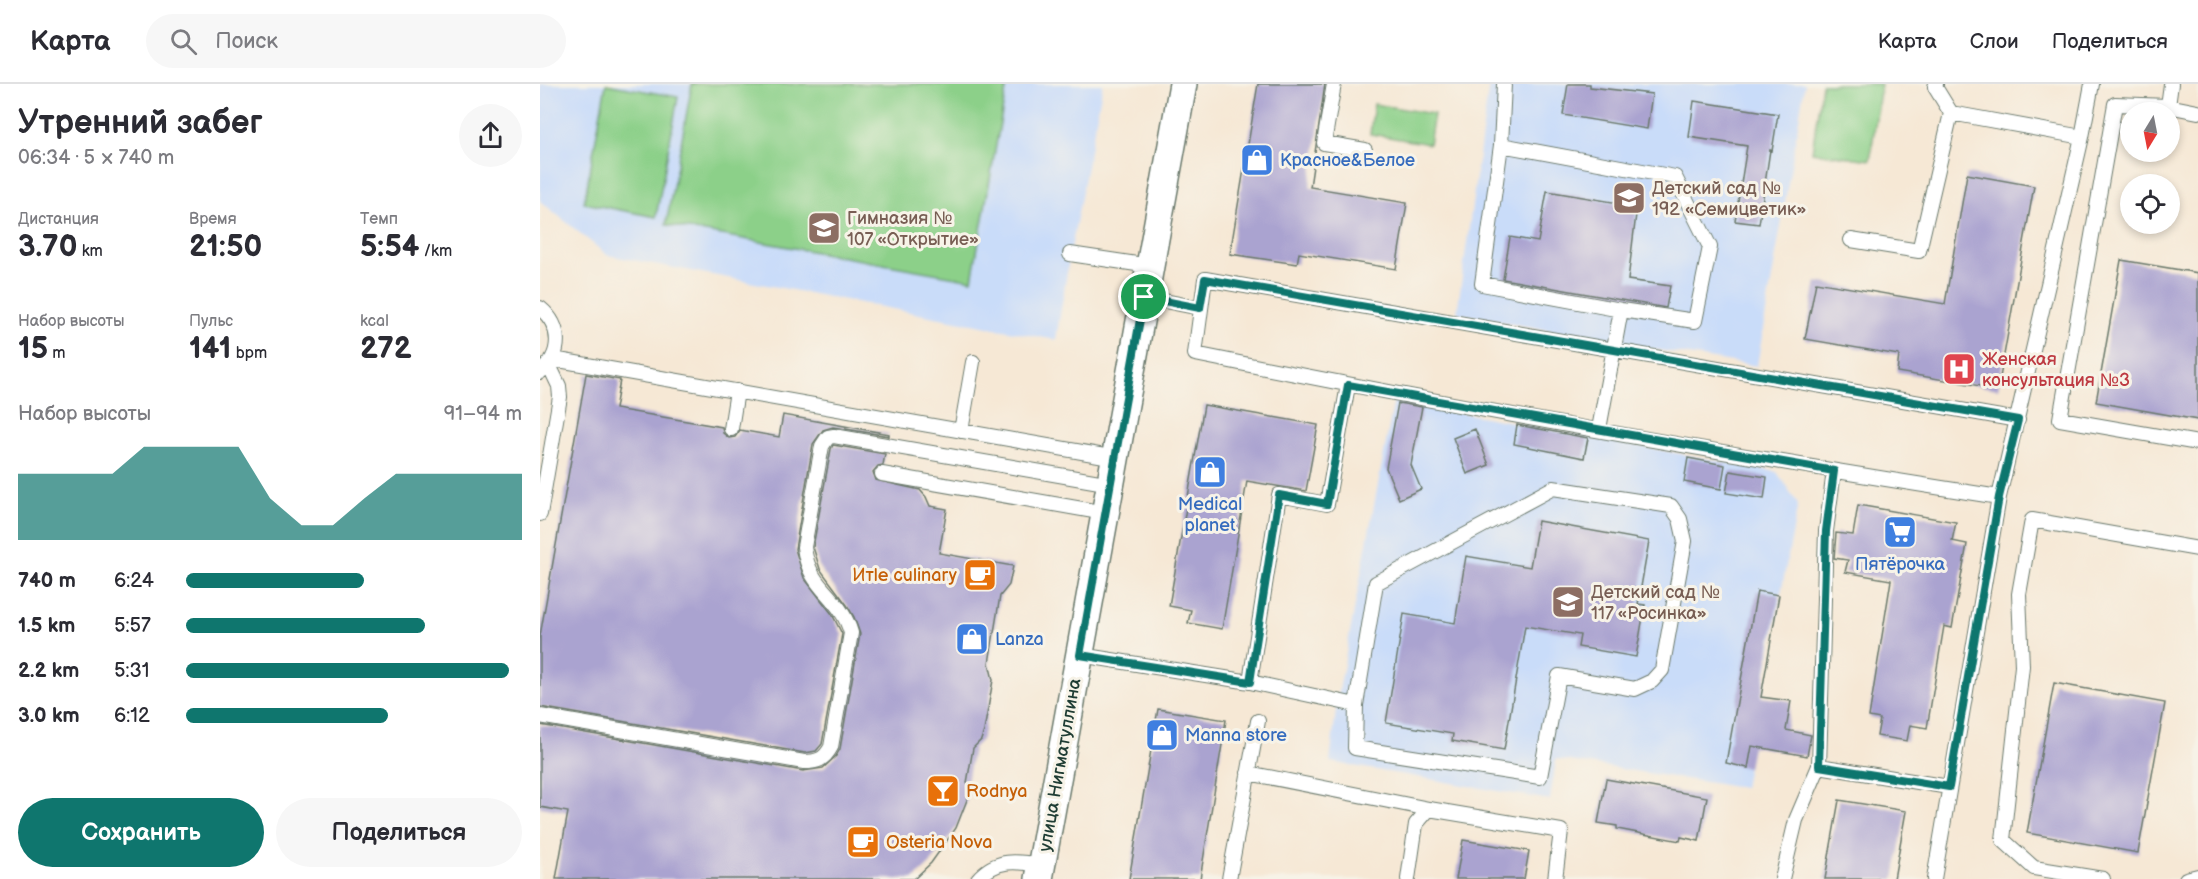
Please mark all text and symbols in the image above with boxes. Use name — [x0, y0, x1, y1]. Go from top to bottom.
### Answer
search box — [146, 14, 566, 68]
text: Карта — [30, 25, 110, 58]
icon: search — [167, 25, 200, 58]
text: Поиск — [215, 28, 278, 55]
text: Карта — [1878, 29, 1937, 54]
text: Слои — [1970, 29, 2019, 54]
text: Поделиться — [2052, 29, 2168, 54]
north arrow — [2120, 102, 2180, 162]
map controls — [2120, 102, 2180, 234]
text: Утренний забег — [18, 103, 263, 143]
button: share — [459, 104, 522, 167]
shop icon: Красное&Белое — [1239, 142, 1275, 178]
text: 06:34 · 5 × 740 m — [18, 146, 174, 170]
place label: Красное&Белое — [1280, 150, 1415, 171]
button: locate — [2120, 174, 2180, 234]
place label: Детский сад № 192 «Семицветик» — [1652, 178, 1807, 220]
school or university icon: Детский сад № 192 «Семицветик» — [1611, 180, 1647, 216]
place label: Гимназия № 107 «Открытие» — [847, 208, 979, 250]
text: Дистанция — [18, 210, 99, 229]
text: Время — [189, 210, 237, 229]
text: Темп — [360, 210, 398, 229]
school or university icon: Гимназия № 107 «Открытие» — [806, 210, 842, 246]
text: 3.70 — [18, 229, 77, 265]
text: 21:50 — [189, 229, 262, 265]
text: 5:54 — [360, 229, 420, 265]
text: km — [77, 242, 103, 261]
text: /km — [420, 242, 452, 261]
pin — [1118, 271, 1169, 322]
icon: arrive — [1127, 280, 1160, 313]
text: Набор высоты — [18, 312, 125, 331]
text: Пульс — [189, 312, 233, 331]
text: kcal — [360, 312, 389, 331]
text: 15 — [18, 331, 48, 367]
text: 141 — [189, 331, 231, 367]
text: 272 — [360, 331, 412, 367]
text: m — [48, 344, 66, 363]
text: bpm — [231, 344, 267, 363]
place label: Женская консультация №3 — [1982, 349, 2130, 391]
hospital icon: Женская консультация №3 — [1941, 351, 1977, 387]
text: Набор высоты — [18, 402, 151, 426]
text: 91–94 m — [444, 402, 522, 426]
shop icon: Medical planet — [1192, 454, 1228, 490]
place label: Medical planet — [1178, 494, 1242, 536]
supermarket icon: Пятёрочка — [1882, 514, 1918, 550]
place label: Пятёрочка — [1855, 554, 1945, 575]
cafe icon: Итle culinary — [962, 557, 998, 593]
place label: Итle culinary — [852, 565, 958, 586]
text: 740 m — [18, 569, 76, 593]
text: 6:24 — [114, 569, 154, 593]
place label: Детский сад № 117 «Росинка» — [1591, 582, 1720, 624]
school or university icon: Детский сад № 117 «Росинка» — [1550, 584, 1586, 620]
text: 1.5 km — [18, 614, 75, 638]
text: 5:57 — [114, 614, 151, 638]
shop icon: Lanza — [954, 621, 990, 657]
place label: Lanza — [995, 629, 1044, 650]
text: 2.2 km — [18, 659, 79, 683]
text: 5:31 — [114, 659, 150, 683]
street label: улица Нигматуллина — [1034, 676, 1086, 853]
text: 3.0 km — [18, 704, 79, 728]
text: 6:12 — [114, 704, 150, 728]
shop icon: Manna store — [1144, 717, 1180, 753]
place label: Manna store — [1185, 725, 1287, 746]
bar icon: Rodnya — [925, 773, 961, 809]
place label: Rodnya — [966, 781, 1027, 802]
button: Сохранить — [18, 798, 264, 867]
button: Поделиться — [276, 798, 522, 867]
cafe icon: Osteria Nova — [845, 824, 881, 860]
place label: Osteria Nova — [886, 832, 992, 853]

